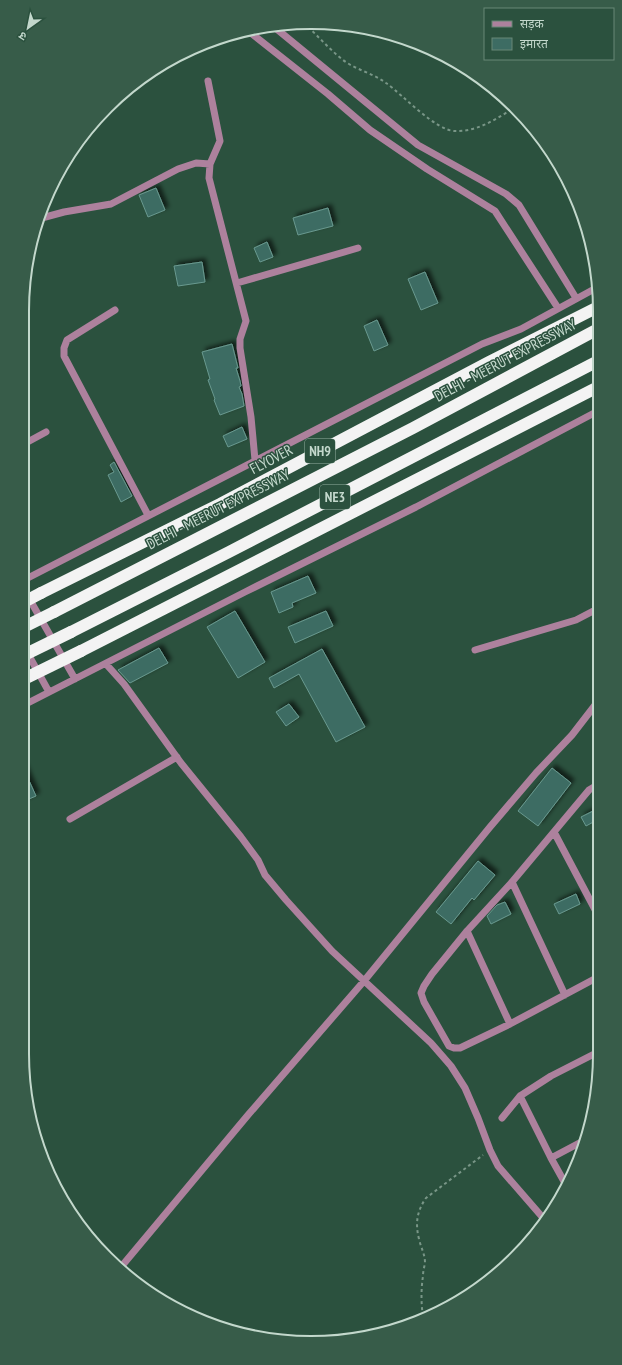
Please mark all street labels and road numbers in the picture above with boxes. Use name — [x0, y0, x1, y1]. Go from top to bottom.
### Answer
street label: DELHI - MEERUT EXPRESSWAY — [431, 314, 580, 406]
road number: NH9 — [305, 439, 335, 463]
street label: FLYOVER — [246, 440, 296, 478]
street label: DELHI - MEERUT EXPRESSWAY — [143, 464, 293, 553]
road number: NE3 — [320, 485, 350, 509]

